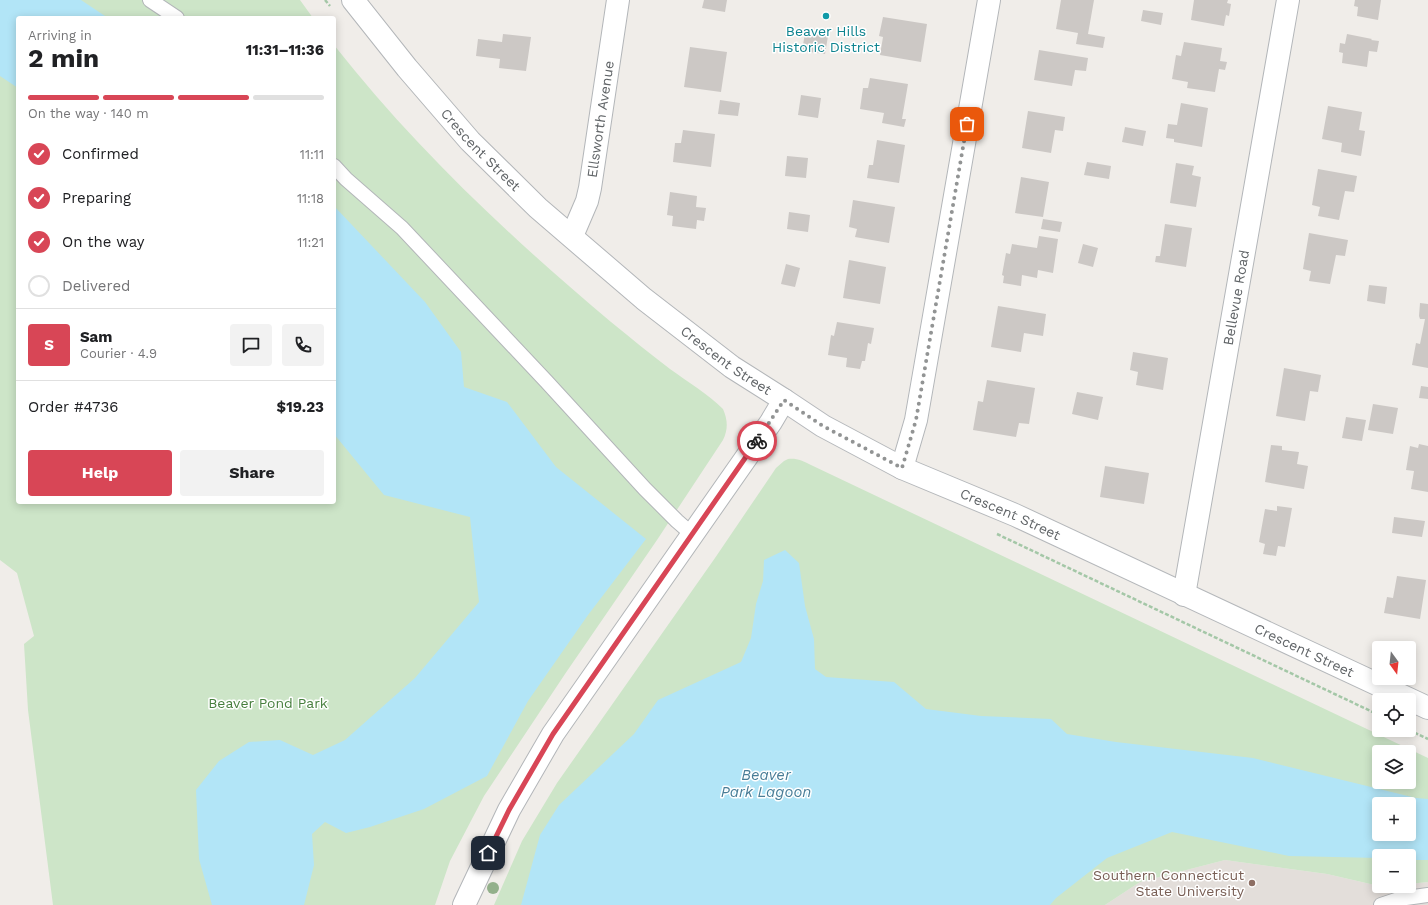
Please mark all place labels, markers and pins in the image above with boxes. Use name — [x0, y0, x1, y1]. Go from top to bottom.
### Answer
marker: Beaver Hills Historic District — [821, 11, 831, 21]
place label: Beaver Hills Historic District — [772, 23, 880, 55]
pin — [950, 107, 984, 141]
pin — [471, 836, 505, 870]
place label: Southern Connecticut State University — [1093, 867, 1245, 899]
marker: Southern Connecticut State University — [1247, 878, 1257, 888]

